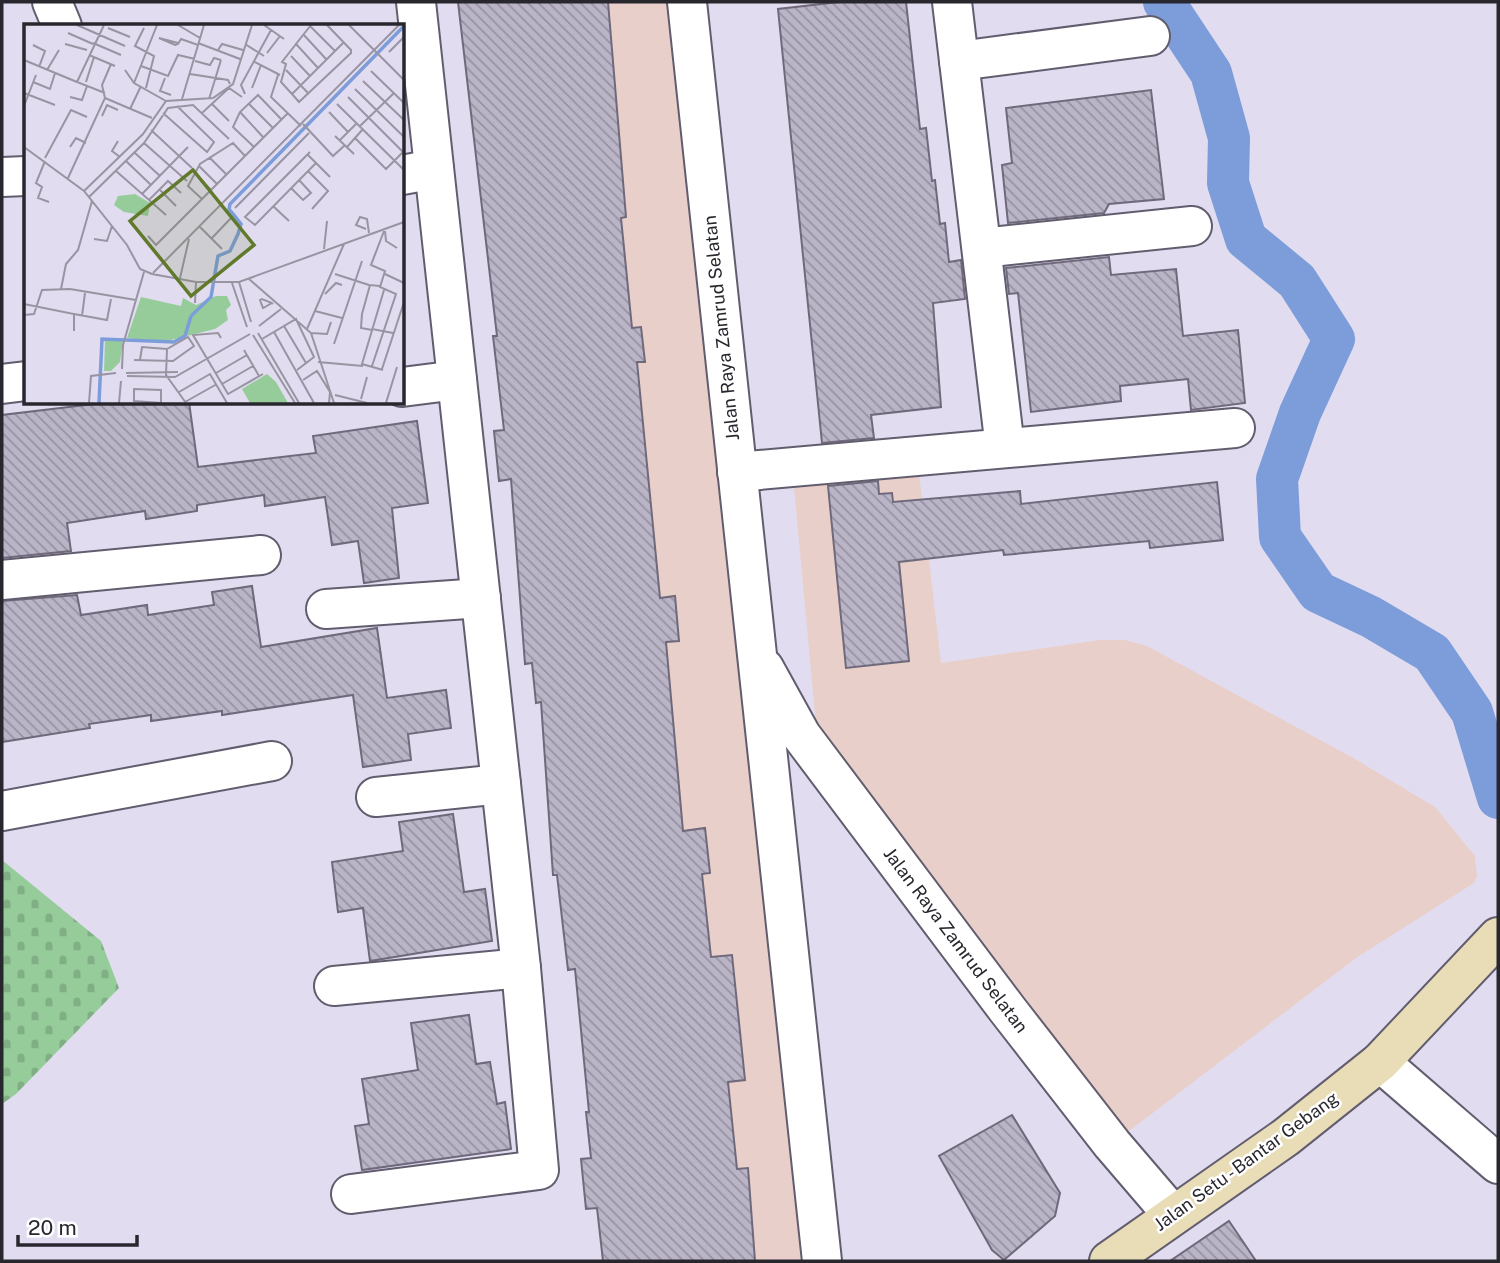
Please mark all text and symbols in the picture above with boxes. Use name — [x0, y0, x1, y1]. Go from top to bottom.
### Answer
inset map — [24, 24, 404, 404]
street label: Jalan Raya Zamrud Selatan — [699, 214, 743, 442]
street label: Jalan Raya Zamrud Selatan — [879, 843, 1033, 1037]
street label: Jalan Setu - Bantar Gebang — [1150, 1087, 1342, 1235]
scale bar — [18, 1204, 136, 1248]
text: 20 m — [28, 1215, 77, 1240]

